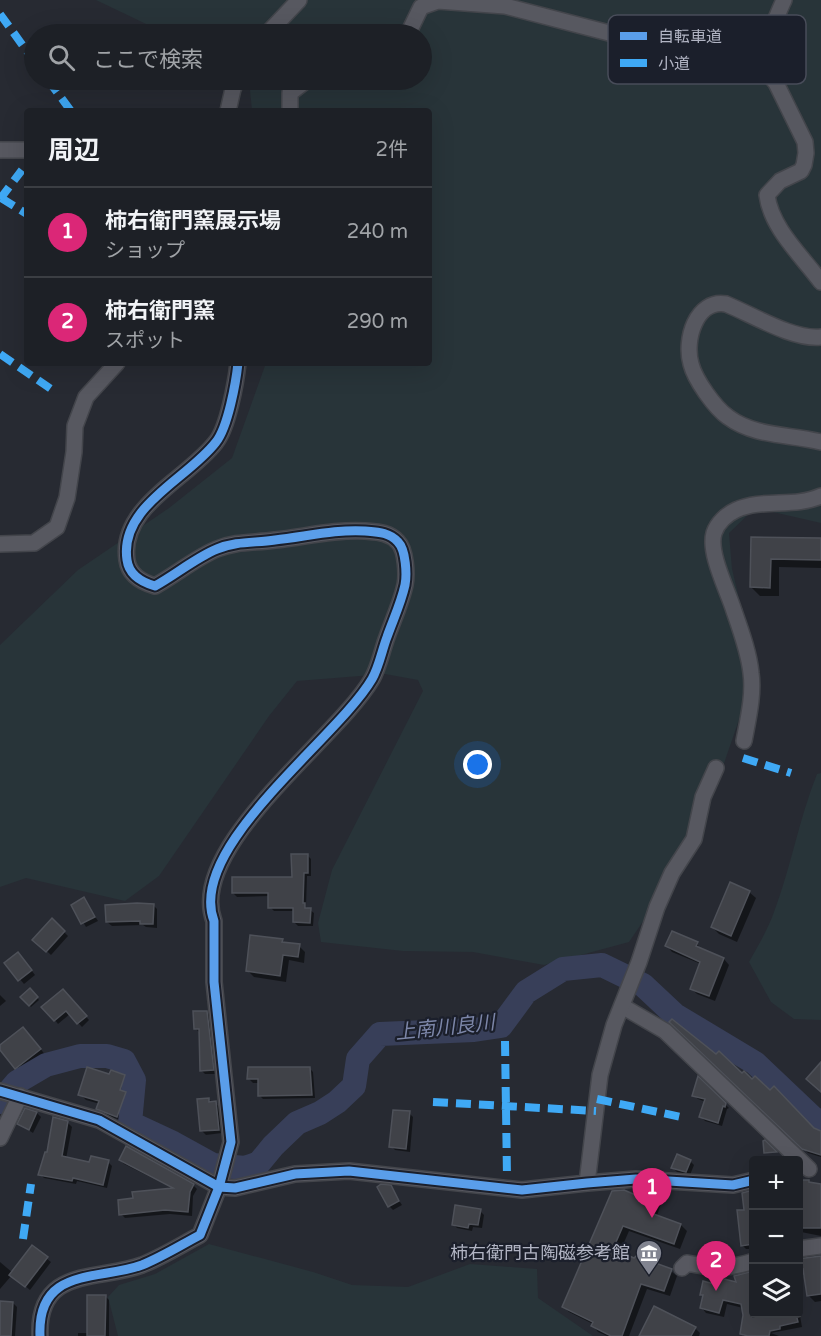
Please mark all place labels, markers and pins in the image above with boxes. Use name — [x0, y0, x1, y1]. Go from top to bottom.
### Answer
pin: 1 — [632, 1168, 672, 1218]
museum icon: 柿右衛門古陶磁参考館 — [634, 1238, 664, 1276]
place label: 柿右衛門古陶磁参考館 — [450, 1242, 630, 1264]
pin: 2 — [696, 1242, 736, 1291]

